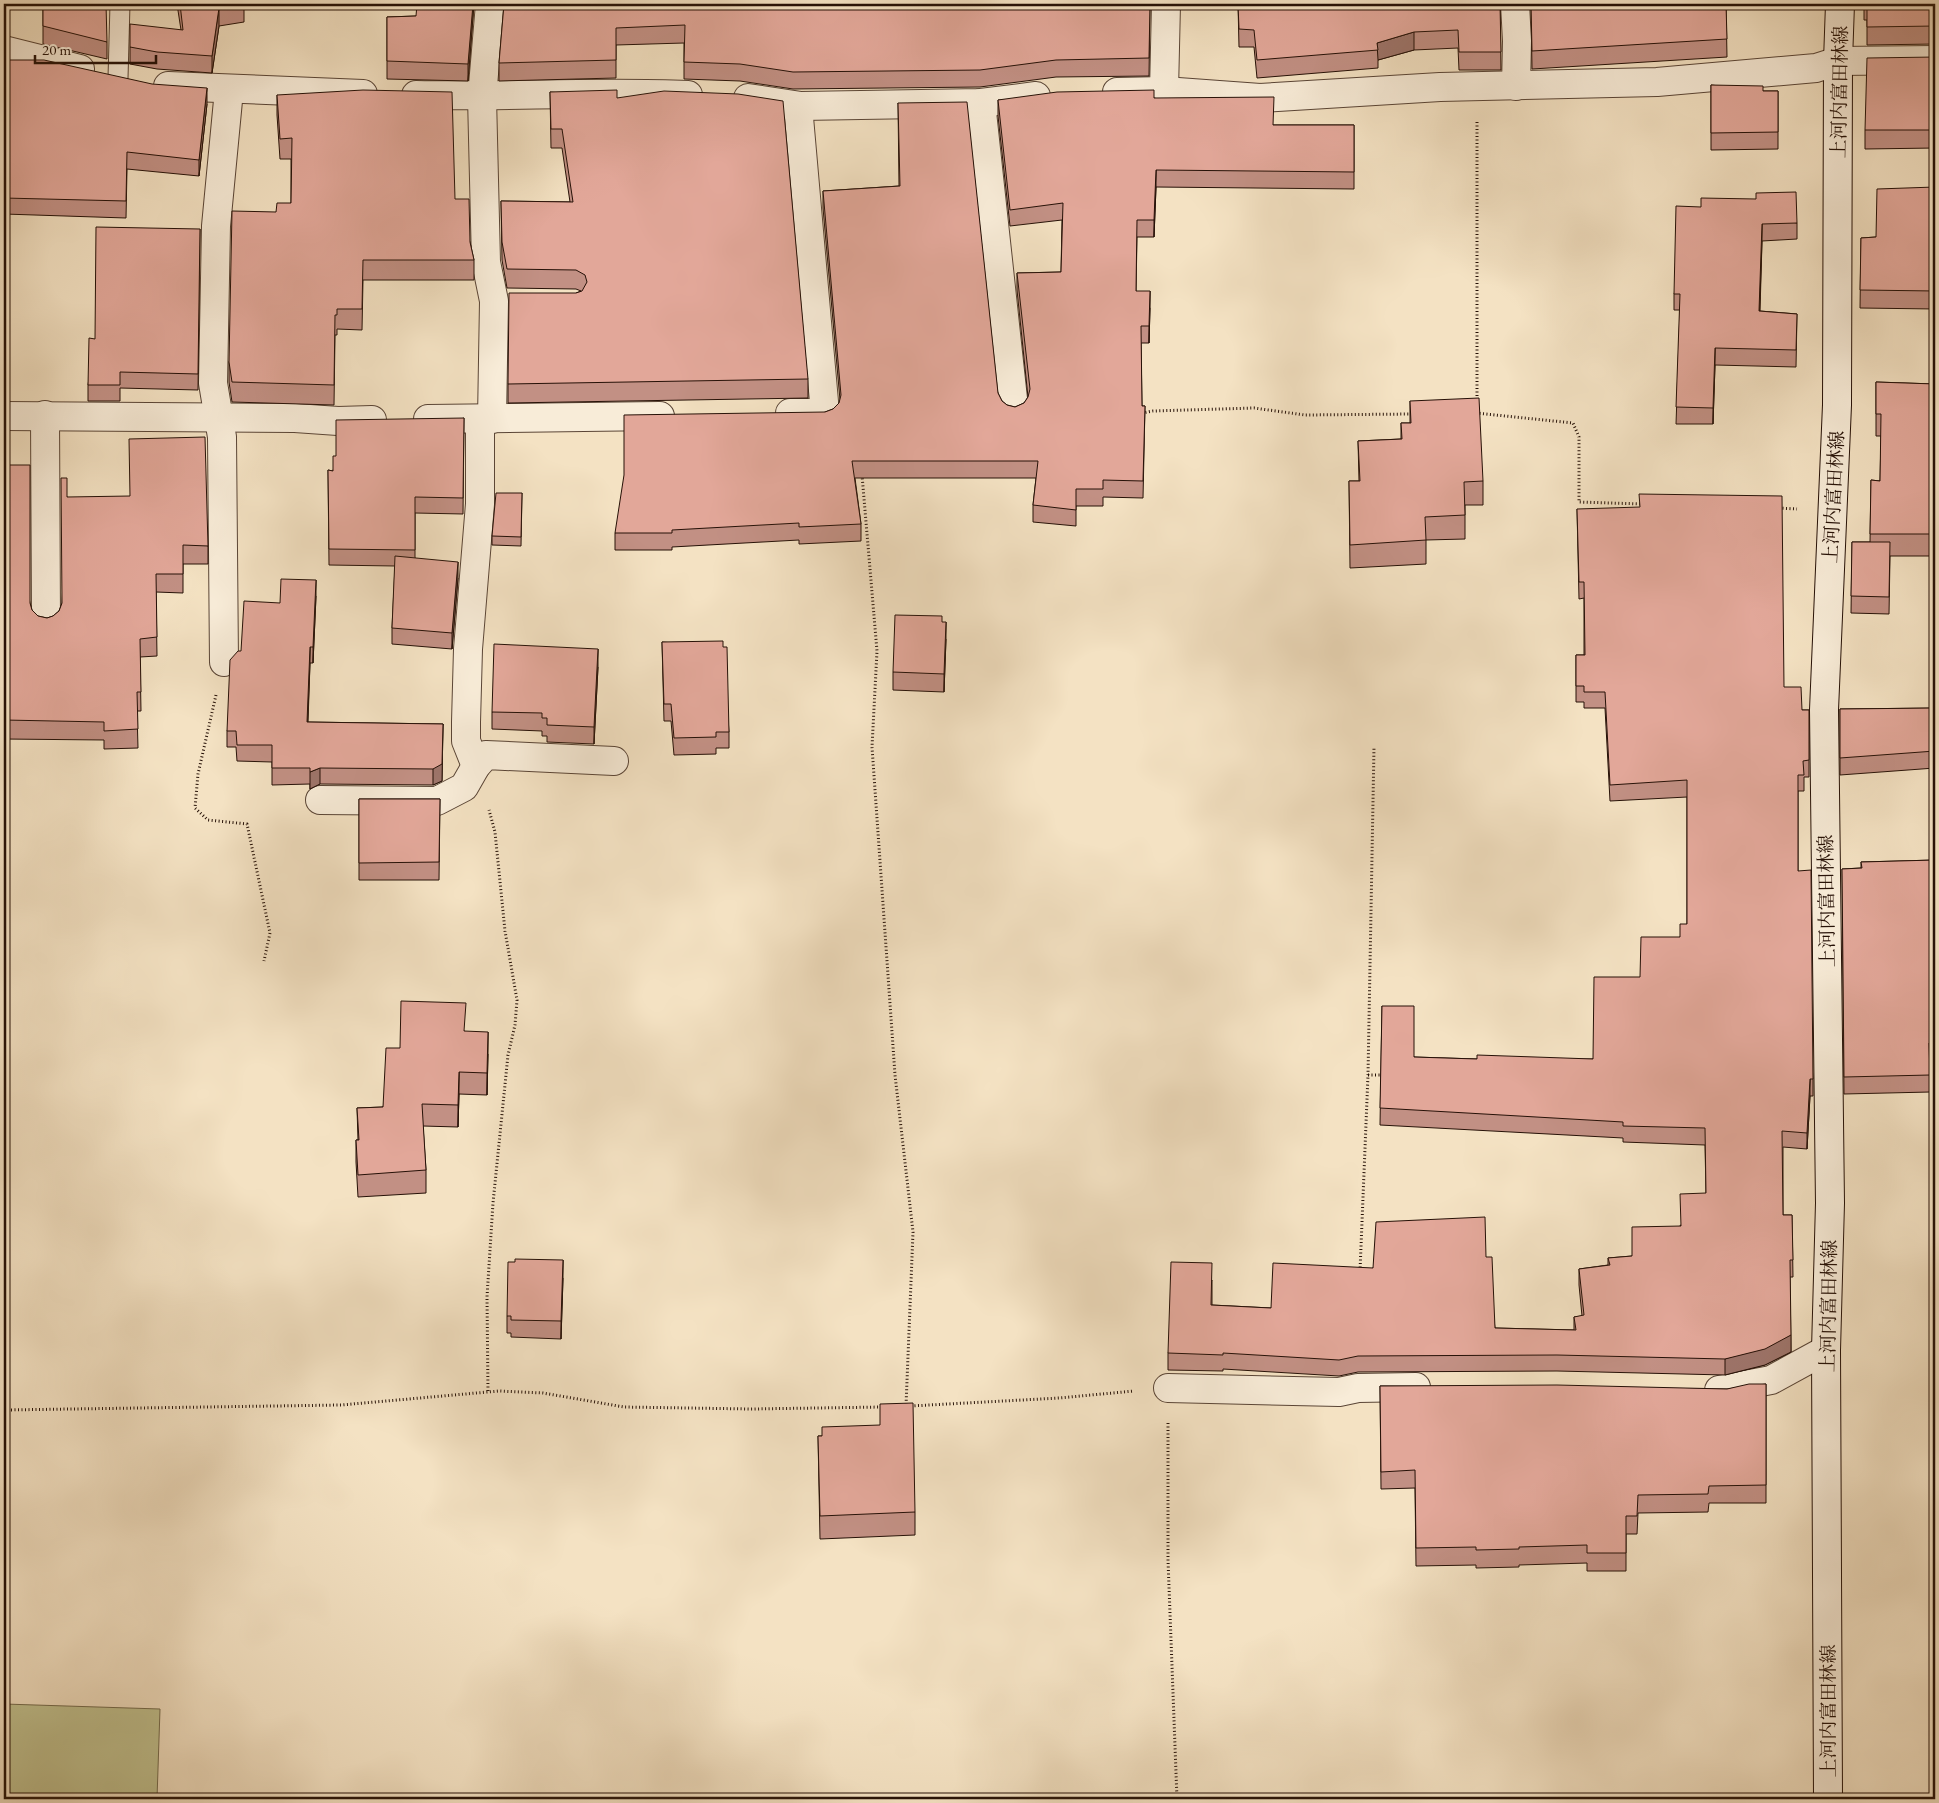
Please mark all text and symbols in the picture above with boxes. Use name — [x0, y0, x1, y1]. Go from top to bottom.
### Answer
street label: 上河内富田林線 — [1826, 25, 1853, 159]
scale bar — [35, 32, 156, 64]
text: 20 m — [42, 40, 71, 59]
street label: 上河内富田林線 — [1818, 430, 1849, 564]
street label: 上河内富田林線 — [1813, 834, 1840, 968]
street label: 上河内富田林線 — [1815, 1239, 1842, 1373]
street label: 上河内富田林線 — [1816, 1644, 1841, 1778]

